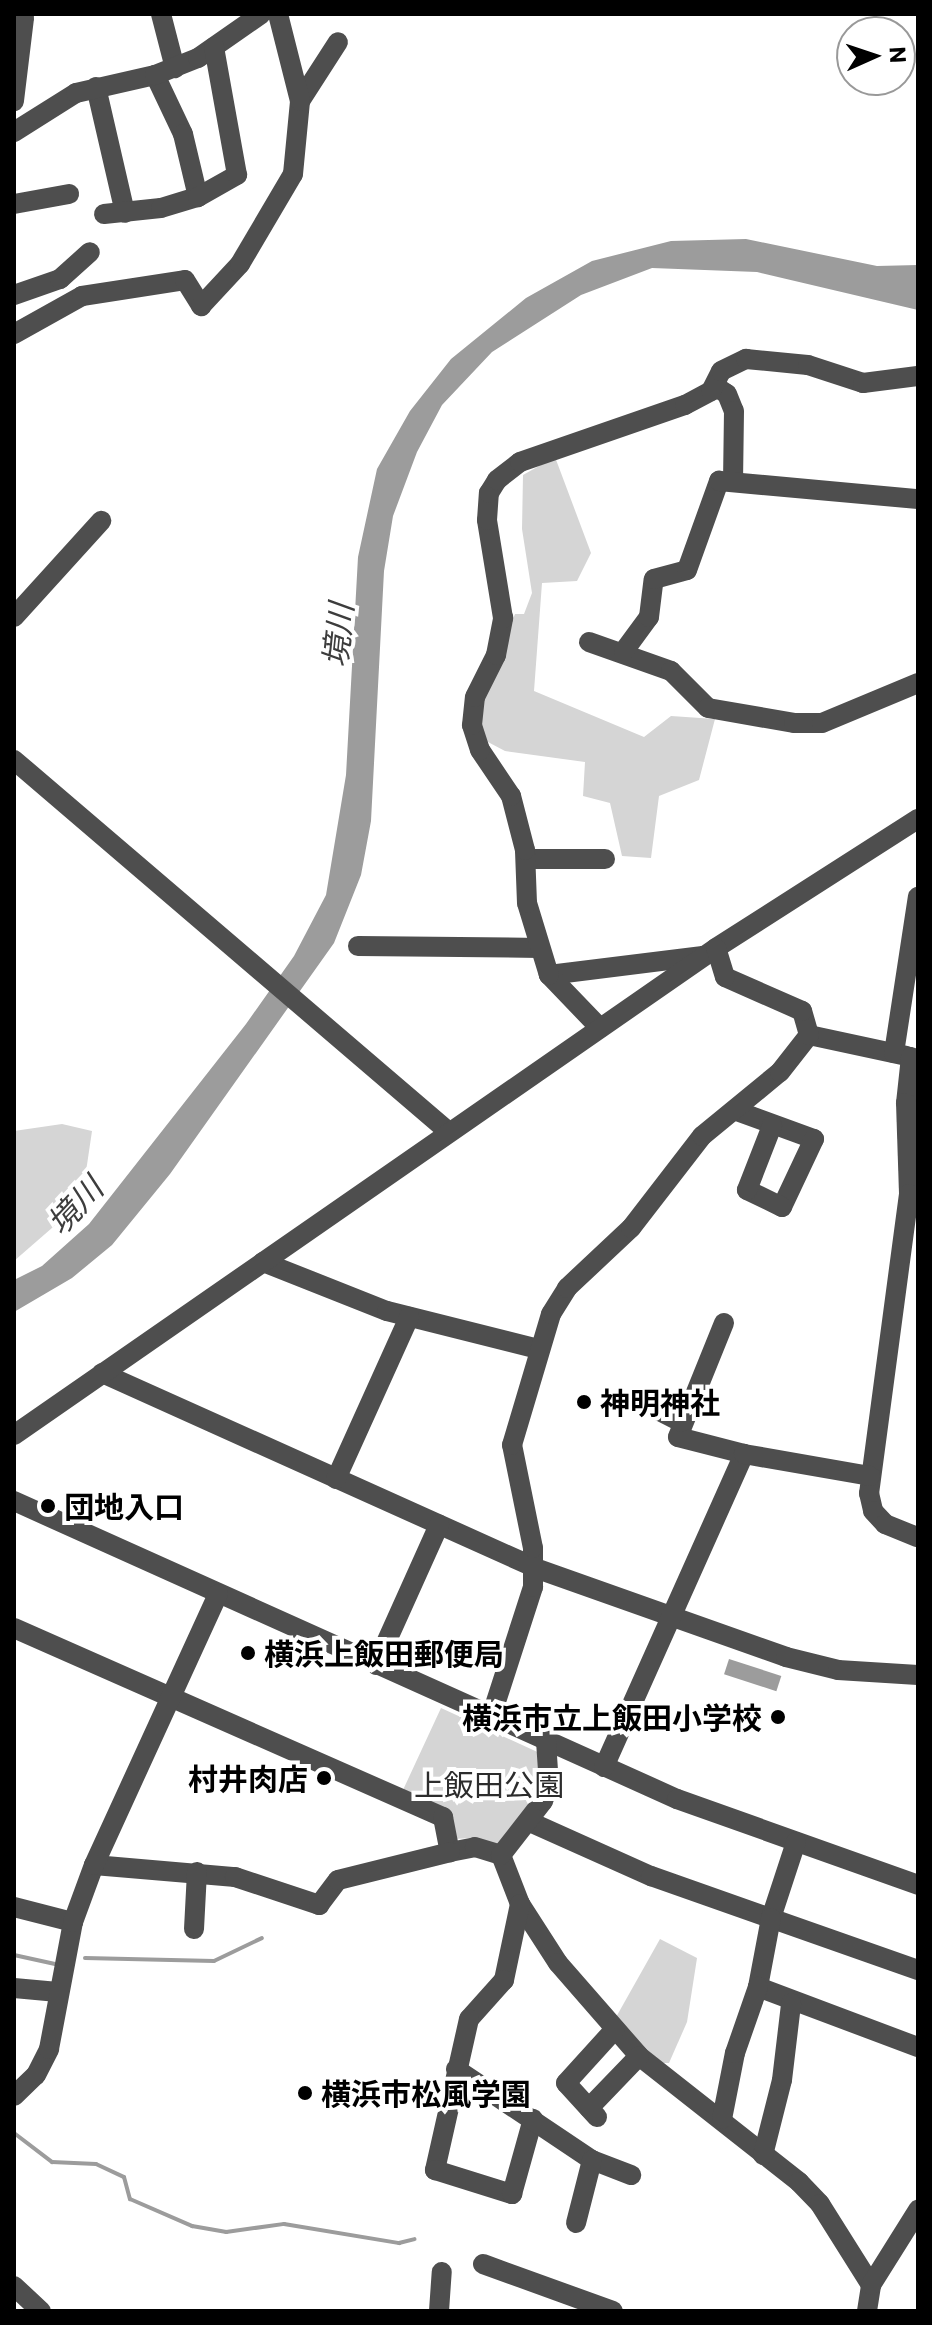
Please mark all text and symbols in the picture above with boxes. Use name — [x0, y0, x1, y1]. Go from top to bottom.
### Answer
north arrow — [836, 16, 916, 96]
text: N — [885, 46, 912, 64]
water label: 境川 — [315, 601, 359, 669]
water label: 境川 — [38, 1169, 110, 1241]
place label: 神明神社 — [600, 1384, 720, 1420]
marker: 神明神社 — [575, 1393, 593, 1411]
place label: 団地入口 — [64, 1488, 184, 1524]
marker: 団地入口 — [39, 1497, 57, 1515]
place label: 横浜上飯田郵便局 — [264, 1635, 504, 1671]
marker: 横浜上飯田郵便局 — [239, 1644, 257, 1662]
place label: 横浜市立上飯田小学校 — [462, 1699, 762, 1735]
marker: 横浜市立上飯田小学校 — [769, 1708, 787, 1726]
place label: 村井肉店 — [188, 1760, 308, 1796]
park label: 上飯田公園 — [414, 1766, 564, 1802]
marker: 村井肉店 — [315, 1769, 333, 1787]
place label: 横浜市松風学園 — [321, 2075, 531, 2111]
marker: 横浜市松風学園 — [296, 2084, 314, 2102]

